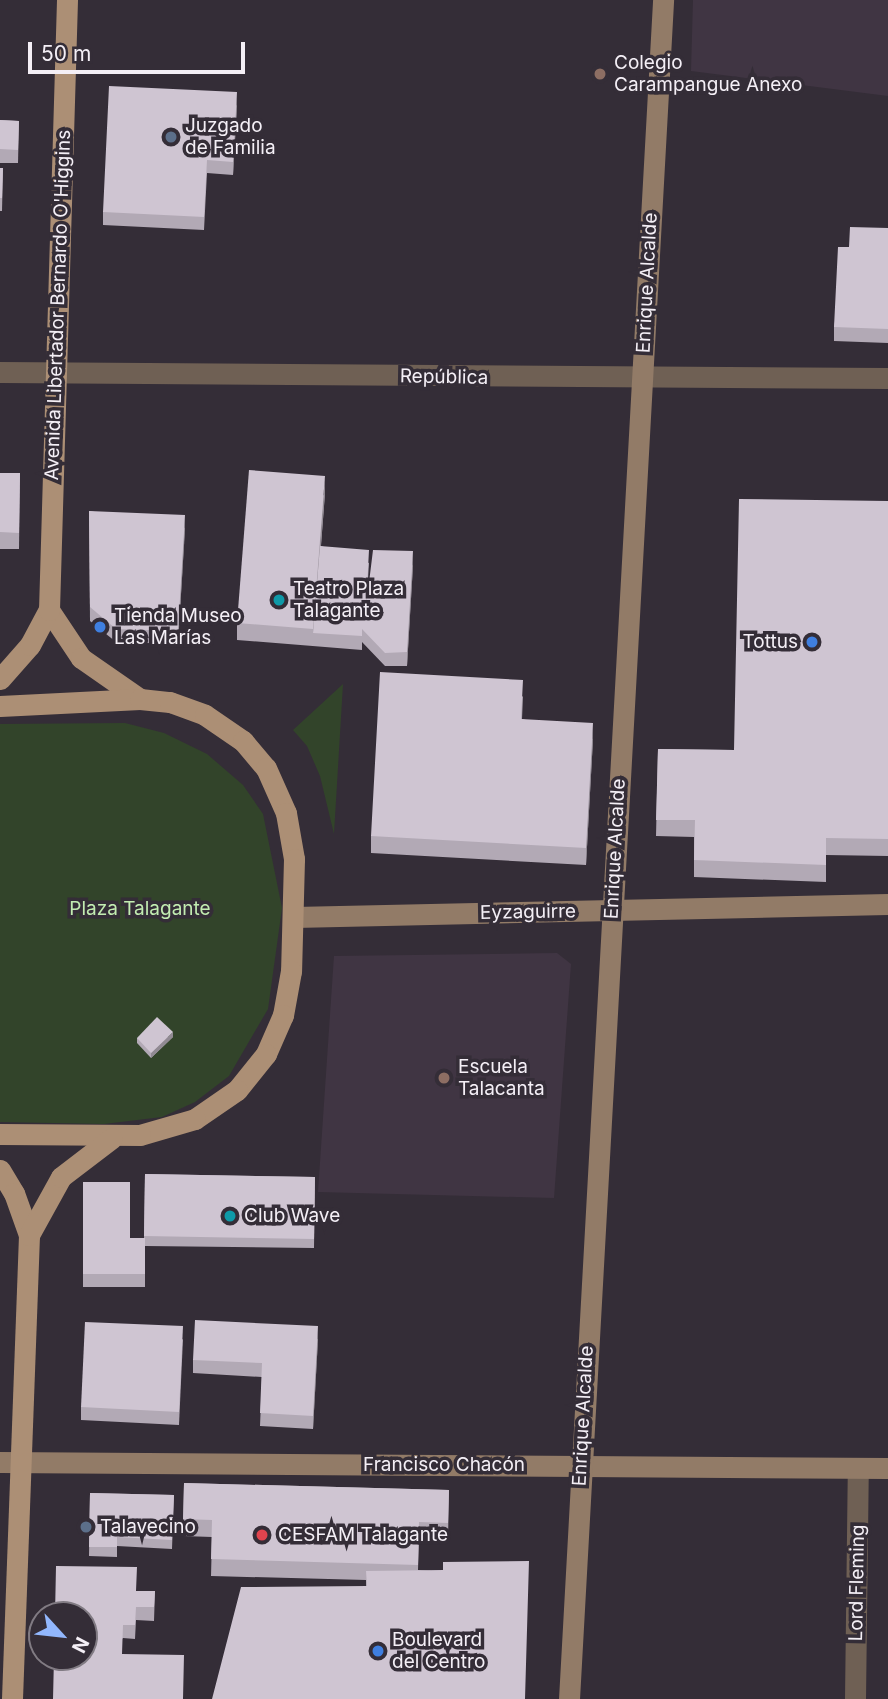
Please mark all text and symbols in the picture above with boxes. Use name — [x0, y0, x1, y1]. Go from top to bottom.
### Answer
scale bar — [32, 28, 248, 72]
text: 50 m — [41, 41, 91, 66]
place label: Colegio Carampangue Anexo — [614, 52, 802, 96]
marker: Colegio Carampangue Anexo — [592, 66, 608, 82]
place label: Juzgado de Familia — [185, 115, 276, 159]
street label: Avenida Libertador Bernardo O'Higgins — [40, 129, 76, 481]
marker: Juzgado de Familia — [163, 129, 179, 145]
street label: Enrique Alcalde — [632, 212, 662, 354]
street label: República — [400, 365, 488, 389]
place label: Teatro Plaza Talagante — [293, 578, 404, 622]
marker: Teatro Plaza Talagante — [271, 592, 287, 608]
place label: Tienda Museo Las Marías — [114, 605, 242, 649]
marker: Tienda Museo Las Marías — [92, 619, 108, 635]
place label: Tottus — [743, 631, 798, 653]
marker: Tottus — [804, 634, 820, 650]
street label: Enrique Alcalde — [600, 778, 630, 920]
park label: Plaza Talagante — [69, 898, 211, 920]
street label: Eyzaguirre — [480, 900, 576, 924]
place label: Escuela Talacanta — [458, 1056, 545, 1100]
marker: Escuela Talacanta — [436, 1070, 452, 1086]
place label: Club Wave — [244, 1205, 340, 1227]
marker: Club Wave — [222, 1208, 238, 1224]
street label: Enrique Alcalde — [568, 1345, 598, 1487]
street label: Francisco Chacón — [363, 1454, 525, 1476]
place label: Talavecino — [100, 1516, 196, 1538]
marker: Talavecino — [78, 1519, 94, 1535]
place label: CESFAM Talagante — [278, 1524, 448, 1546]
street label: Lord Fleming — [845, 1524, 869, 1642]
marker: CESFAM Talagante — [252, 1525, 272, 1545]
north arrow — [28, 1601, 98, 1671]
place label: Boulevard del Centro — [392, 1629, 485, 1673]
text: N — [67, 1633, 94, 1657]
marker: Boulevard del Centro — [370, 1643, 386, 1659]

